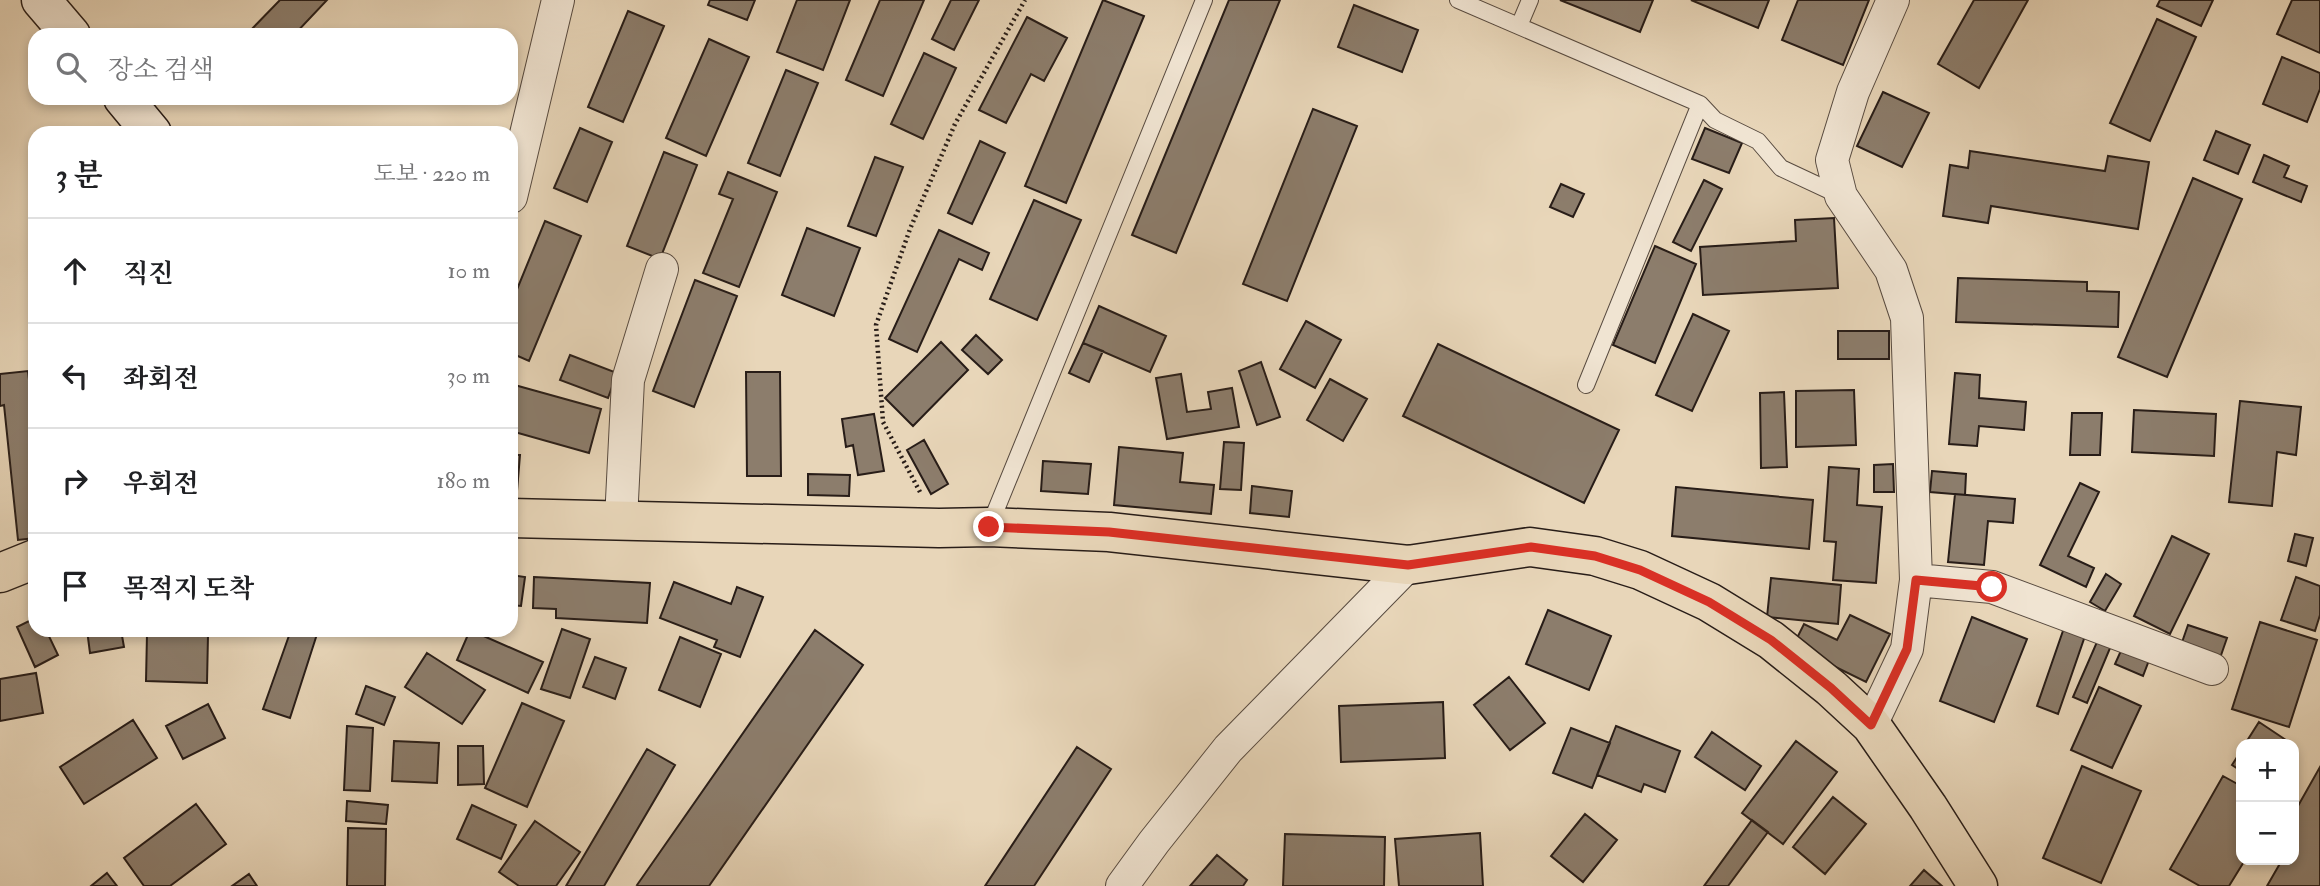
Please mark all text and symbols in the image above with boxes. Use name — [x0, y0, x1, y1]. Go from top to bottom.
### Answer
search box — [28, 28, 518, 105]
icon: search — [52, 48, 90, 86]
text: 장소 검색 — [108, 54, 214, 86]
text: 3 분 — [56, 157, 103, 194]
text: 도보 · 220 m — [374, 159, 490, 188]
icon: ahead — [56, 252, 94, 290]
text: 10 m — [447, 256, 490, 285]
text: 직진 — [123, 258, 173, 290]
icon: left — [56, 357, 94, 395]
text: 30 m — [447, 361, 490, 390]
text: 좌회전 — [123, 363, 198, 395]
icon: right — [56, 462, 94, 500]
text: 180 m — [437, 466, 490, 495]
text: 우회전 — [123, 468, 198, 500]
route end — [973, 511, 1004, 542]
icon: arrive — [56, 567, 94, 605]
route start — [1976, 571, 2007, 602]
text: 목적지 도착 — [123, 573, 254, 605]
map controls — [2236, 739, 2299, 865]
button: + — [2236, 739, 2299, 802]
button: − — [2236, 802, 2299, 865]

